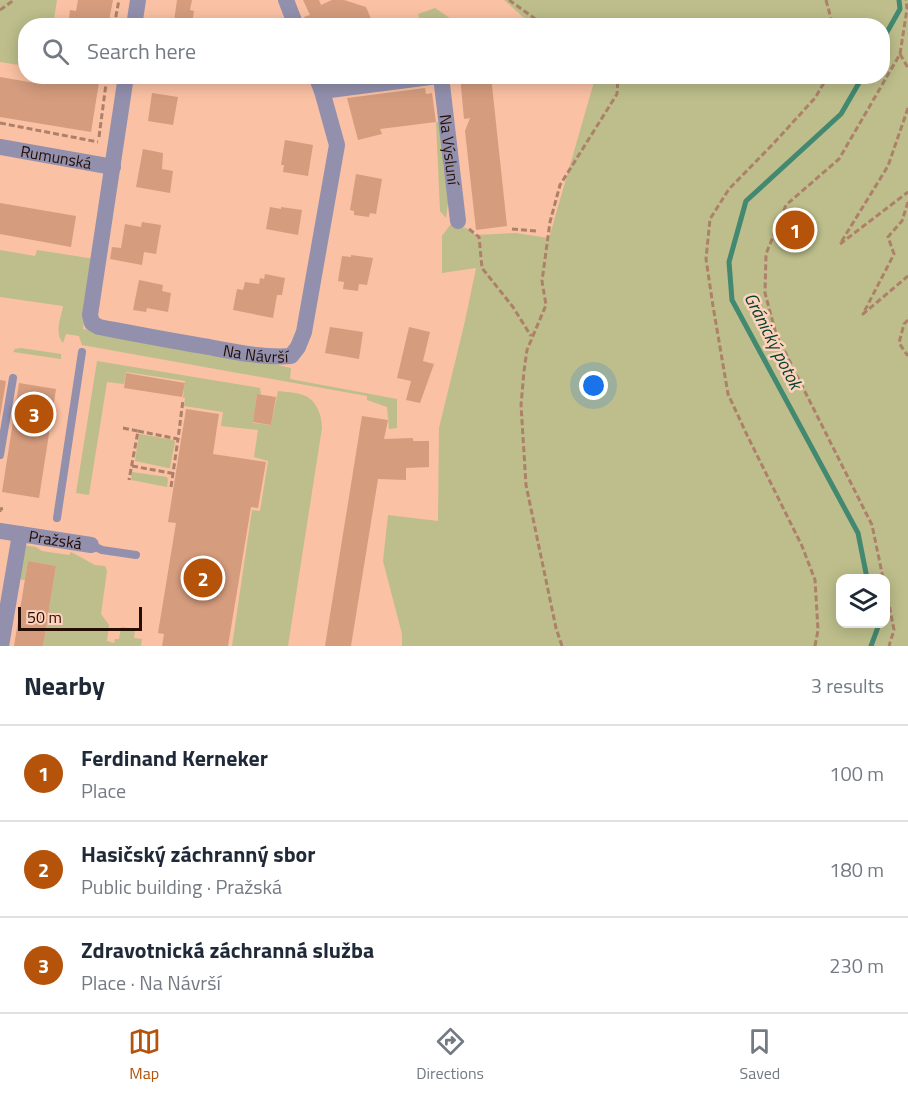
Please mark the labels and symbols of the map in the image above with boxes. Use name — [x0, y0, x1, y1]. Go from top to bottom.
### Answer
street label: Na Výsluní — [434, 113, 466, 188]
street label: Rumunská — [19, 139, 94, 175]
pin: 1 — [776, 208, 814, 252]
water label: Gránický potok — [738, 288, 810, 396]
street label: Na Návrší — [221, 338, 290, 368]
your location — [579, 371, 608, 400]
pin: 3 — [15, 392, 54, 436]
street label: Pražská — [27, 524, 84, 555]
pin: 2 — [184, 556, 222, 600]
scale bar — [18, 604, 142, 632]

